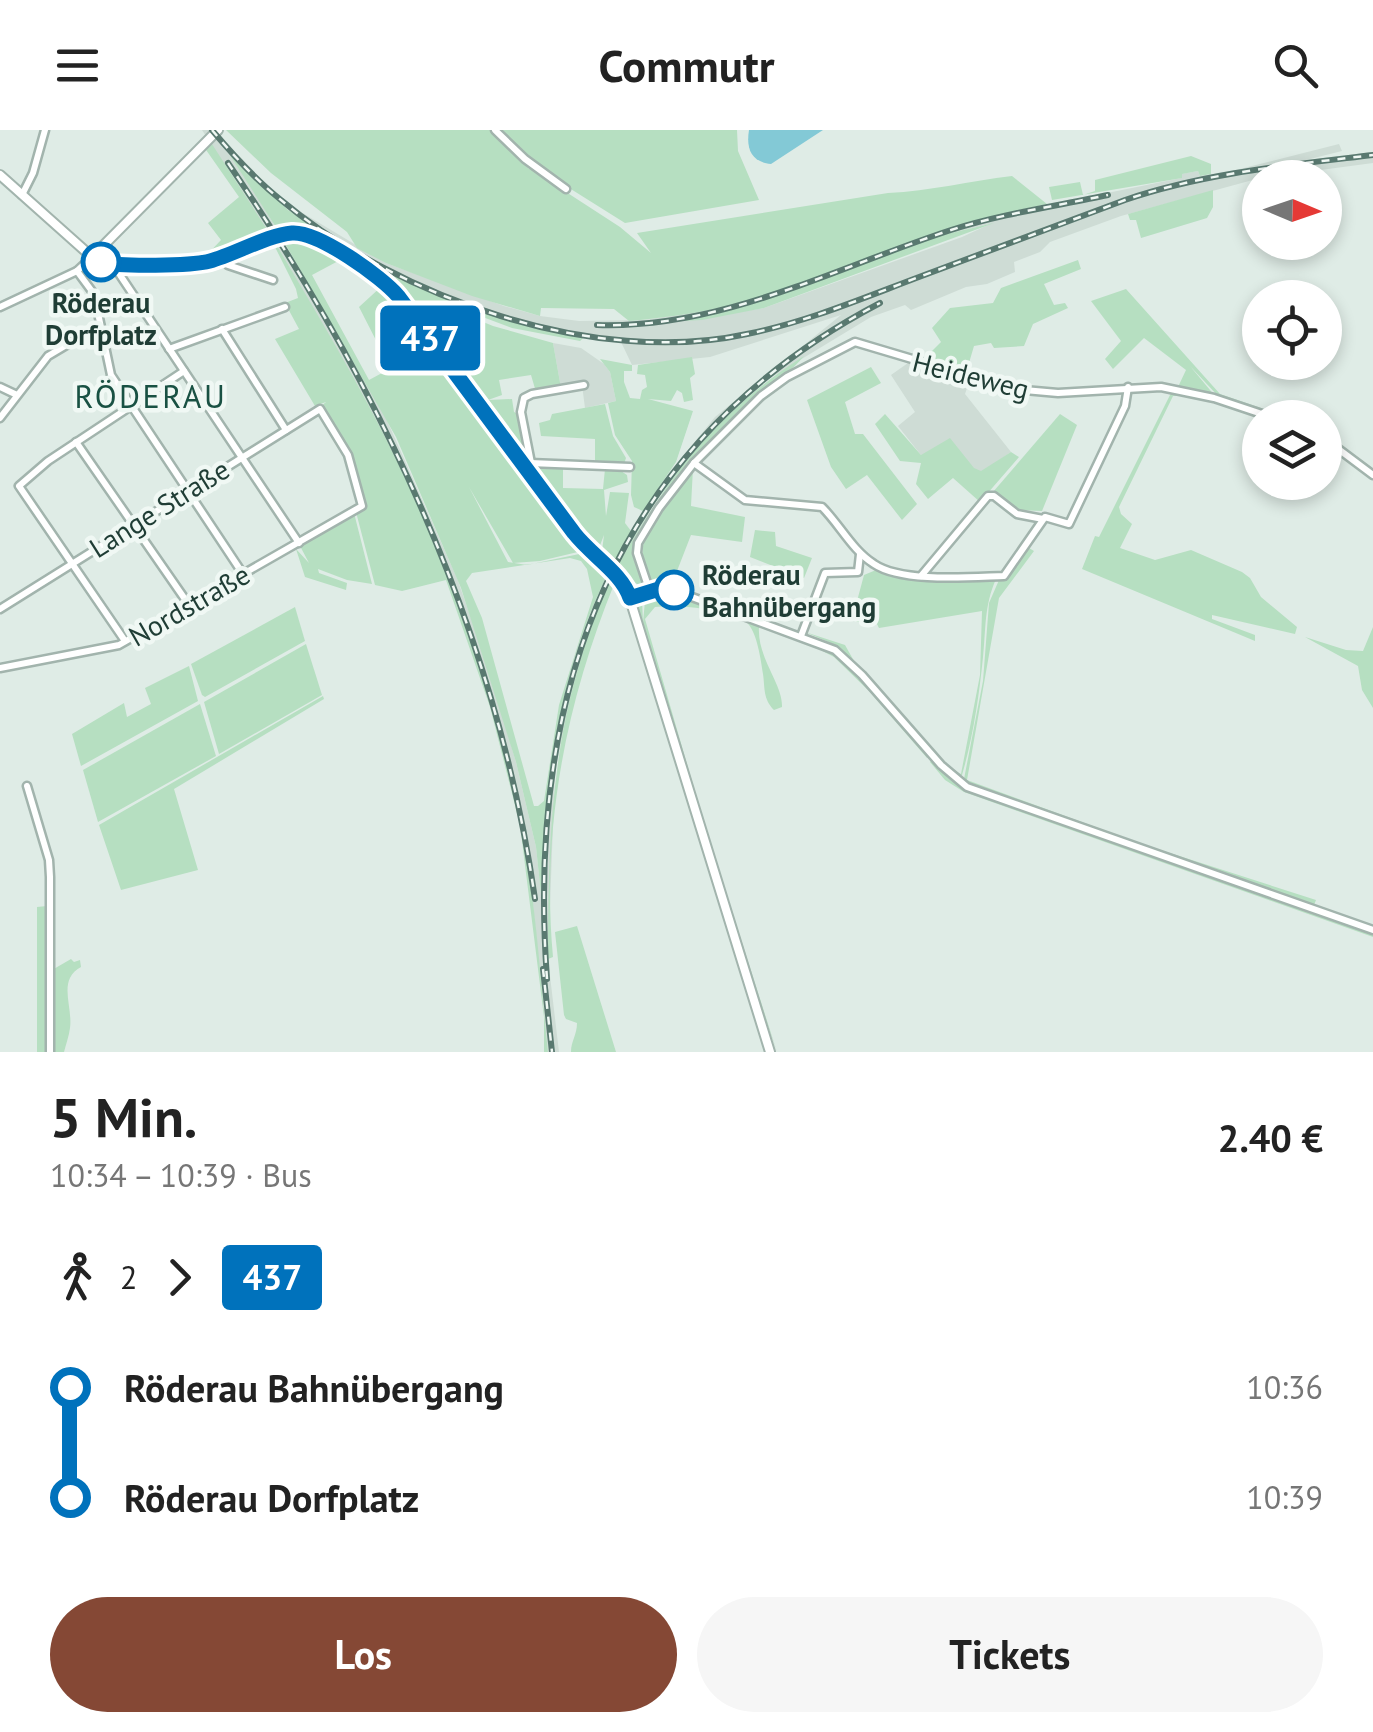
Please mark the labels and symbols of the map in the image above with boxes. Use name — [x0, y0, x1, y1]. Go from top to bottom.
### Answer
north arrow — [1242, 160, 1342, 260]
marker: Röderau Dorfplatz — [82, 243, 120, 281]
place label: Röderau Dorfplatz — [45, 284, 157, 353]
line badge: 437 — [372, 306, 488, 370]
street label: Heideweg — [909, 343, 1033, 407]
district label: RÖDERAU — [75, 375, 227, 417]
street label: Lange Straße — [82, 450, 236, 566]
street label: Nordstraße — [122, 555, 256, 655]
place label: Röderau Bahnübergang — [702, 556, 876, 625]
marker: Röderau Bahnübergang — [655, 571, 693, 609]

